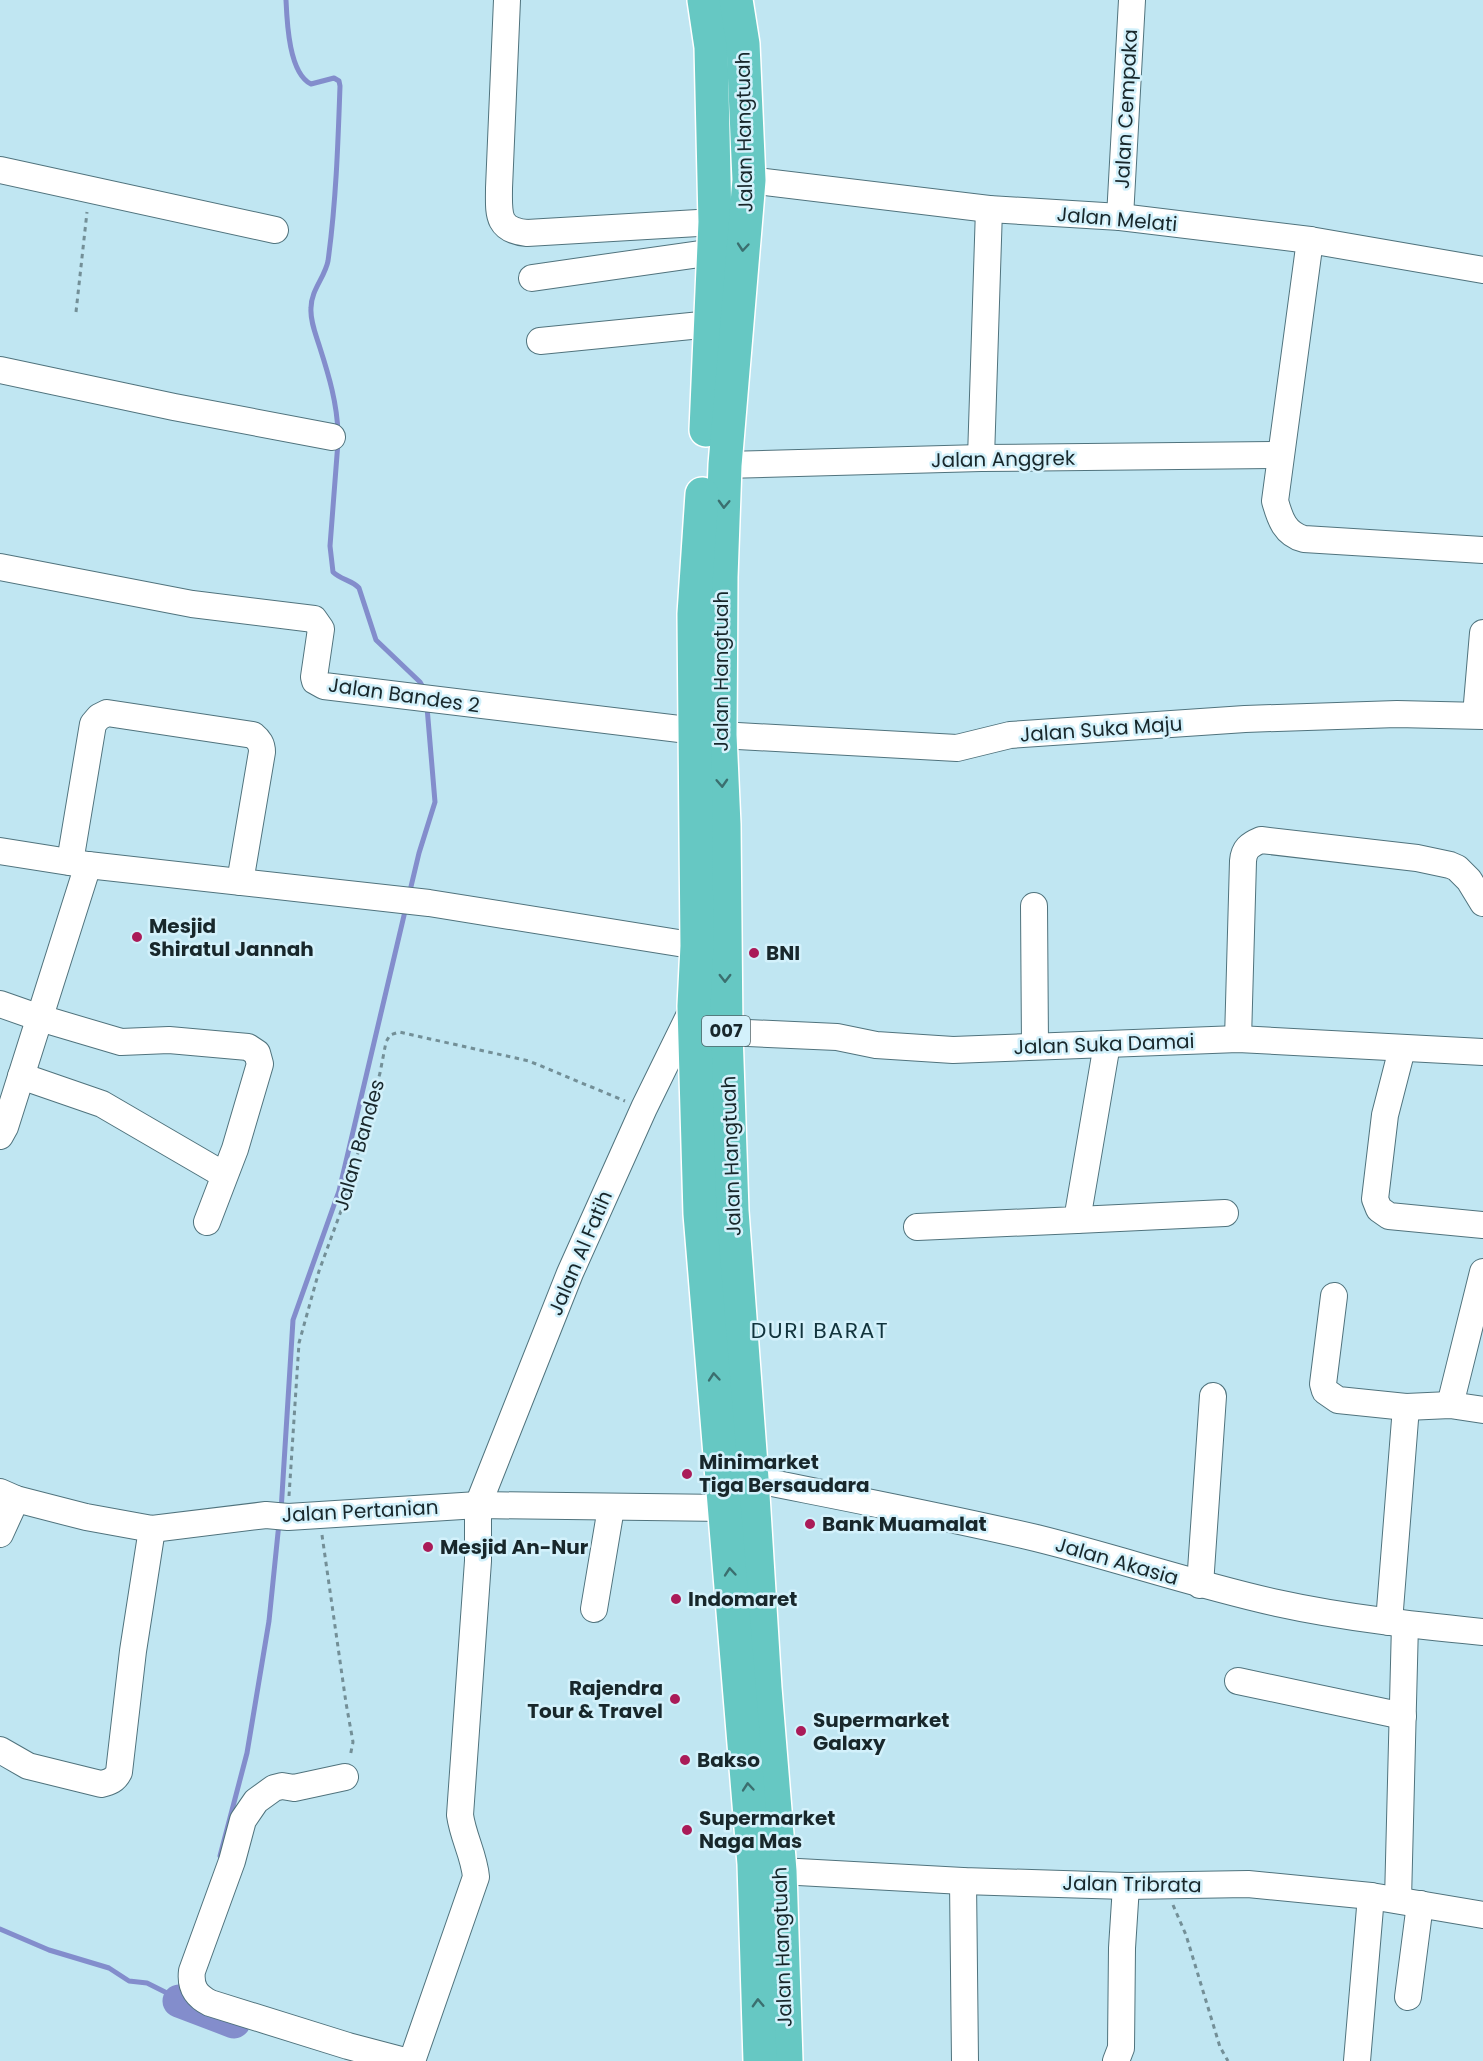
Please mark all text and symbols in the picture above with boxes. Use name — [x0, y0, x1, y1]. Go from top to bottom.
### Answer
street label: Jalan Cempaka — [1108, 28, 1144, 190]
street label: Jalan Hangtuah — [729, 51, 759, 213]
street label: Jalan Melati — [1056, 200, 1178, 238]
one-way arrow — [737, 242, 750, 251]
street label: Jalan Anggrek — [931, 444, 1076, 474]
one-way arrow — [717, 499, 730, 508]
street label: Jalan Hangtuah — [707, 591, 735, 751]
street label: Jalan Bandes 2 — [327, 671, 481, 719]
street label: Jalan Suka Maju — [1019, 709, 1183, 749]
one-way arrow — [716, 778, 729, 787]
place label: Mesjid Shiratul Jannah — [149, 912, 314, 963]
marker: Mesjid Shiratul Jannah — [130, 930, 144, 944]
place label: BNI — [766, 939, 800, 967]
marker: BNI — [747, 946, 761, 960]
one-way arrow — [719, 973, 731, 982]
road number: 007 — [702, 1016, 750, 1046]
street label: Jalan Suka Damai — [1013, 1027, 1195, 1061]
street label: Jalan Hangtuah — [714, 1075, 748, 1237]
street label: Jalan Bandes — [327, 1076, 391, 1214]
street label: Jalan Al Fatih — [541, 1186, 619, 1320]
district label: DURI BARAT — [751, 1315, 889, 1346]
one-way arrow — [708, 1373, 721, 1382]
place label: Minimarket Tiga Bersaudara — [699, 1448, 870, 1499]
marker: Minimarket Tiga Bersaudara — [680, 1467, 694, 1481]
street label: Jalan Pertanian — [281, 1493, 439, 1529]
place label: Bank Muamalat — [822, 1510, 987, 1538]
marker: Bank Muamalat — [803, 1517, 817, 1531]
street label: Jalan Akasia — [1052, 1530, 1182, 1592]
place label: Mesjid An-Nur — [440, 1533, 589, 1561]
marker: Mesjid An-Nur — [421, 1540, 435, 1554]
one-way arrow — [724, 1567, 737, 1576]
place label: Indomaret — [688, 1585, 797, 1613]
marker: Indomaret — [669, 1592, 683, 1606]
place label: Rajendra Tour & Travel — [527, 1674, 663, 1725]
marker: Rajendra Tour & Travel — [668, 1692, 682, 1706]
place label: Supermarket Galaxy — [813, 1706, 949, 1757]
marker: Supermarket Galaxy — [794, 1724, 808, 1738]
place label: Bakso — [697, 1746, 760, 1774]
marker: Bakso — [678, 1753, 692, 1767]
one-way arrow — [742, 1782, 755, 1791]
place label: Supermarket Naga Mas — [699, 1804, 835, 1855]
marker: Supermarket Naga Mas — [680, 1823, 694, 1837]
street label: Jalan Hangtuah — [765, 1866, 799, 2028]
street label: Jalan Tribrata — [1062, 1869, 1202, 1899]
one-way arrow — [752, 1998, 765, 2007]

